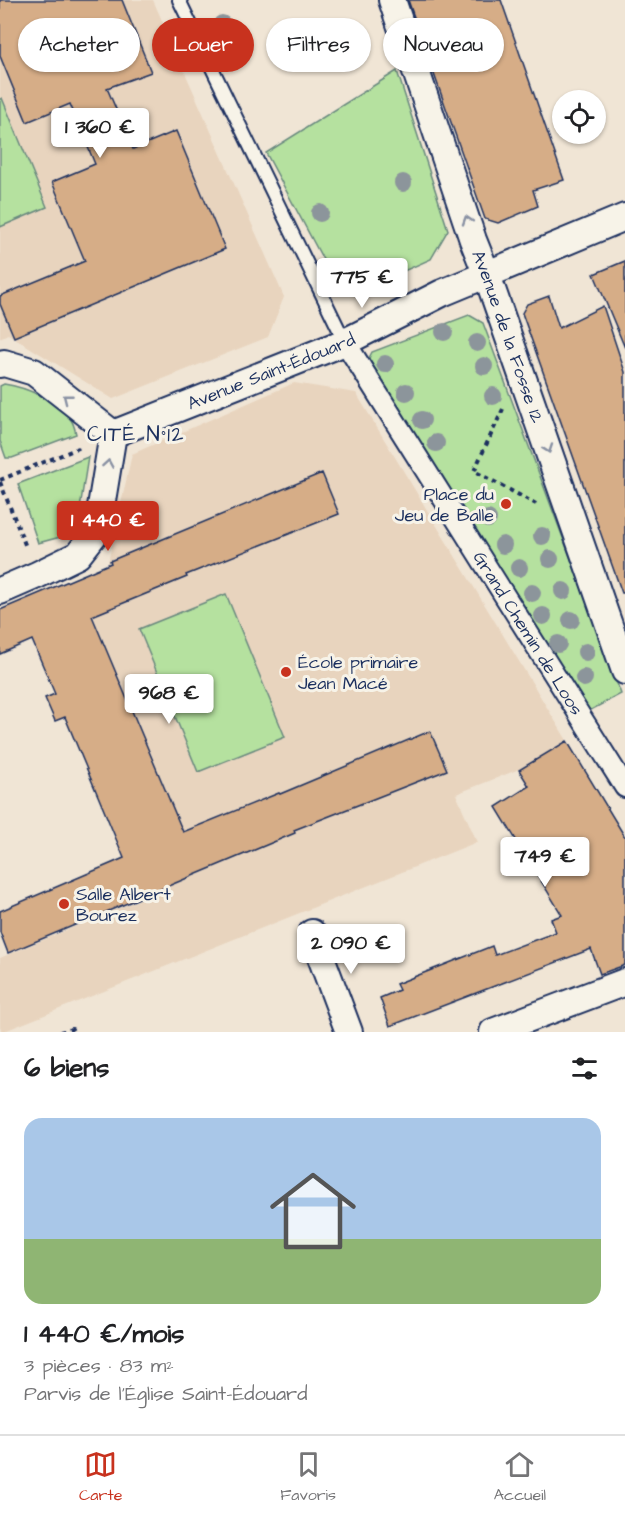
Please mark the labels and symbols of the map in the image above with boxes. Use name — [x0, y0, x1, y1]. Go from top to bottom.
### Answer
pin: 1 360 € — [45, 108, 155, 159]
one-way arrow — [461, 215, 474, 226]
street label: Avenue de la Fosse 12 — [466, 246, 550, 427]
pin: 775 € — [320, 258, 404, 309]
street label: Avenue Saint-Édouard — [183, 326, 359, 416]
one-way arrow — [63, 395, 74, 406]
district label: CITÉ N°12 — [87, 420, 185, 449]
one-way arrow — [540, 443, 553, 454]
one-way arrow — [101, 459, 114, 469]
place label: Place du Jeu de Balle — [395, 482, 494, 528]
marker: Place du Jeu de Balle — [499, 497, 513, 511]
pin: 1 440 € — [53, 501, 163, 552]
street label: Grand Chemin de Loos — [467, 546, 589, 720]
place label: École primaire Jean Macé — [298, 650, 418, 696]
marker: École primaire Jean Macé — [279, 665, 293, 679]
pin: 968 € — [127, 674, 211, 725]
pin: 749 € — [503, 837, 587, 888]
place label: Salle Albert Bourez — [76, 882, 171, 928]
marker: Salle Albert Bourez — [57, 897, 71, 911]
pin: 2 090 € — [296, 924, 406, 975]

